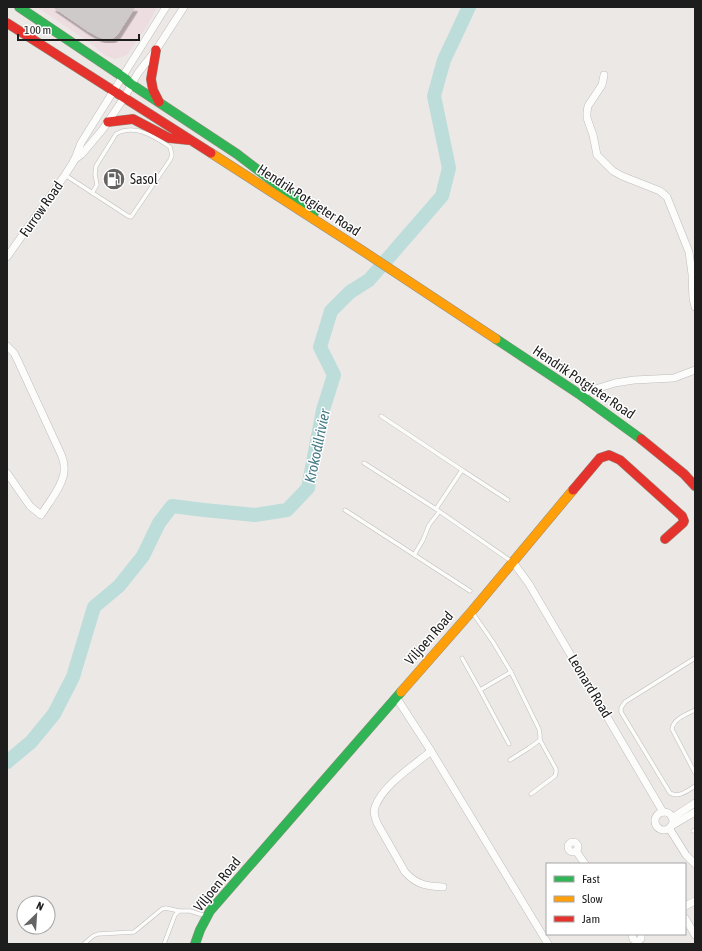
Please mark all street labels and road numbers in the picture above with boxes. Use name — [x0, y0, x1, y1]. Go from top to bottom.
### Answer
street label: Hendrik Potgieter Road — [255, 161, 363, 239]
street label: Furrow Road — [16, 178, 66, 240]
street label: Hendrik Potgieter Road — [530, 342, 638, 422]
street label: Viljoen Road — [402, 608, 456, 668]
street label: Leonard Road — [565, 651, 615, 721]
street label: Viljoen Road — [190, 854, 244, 914]

